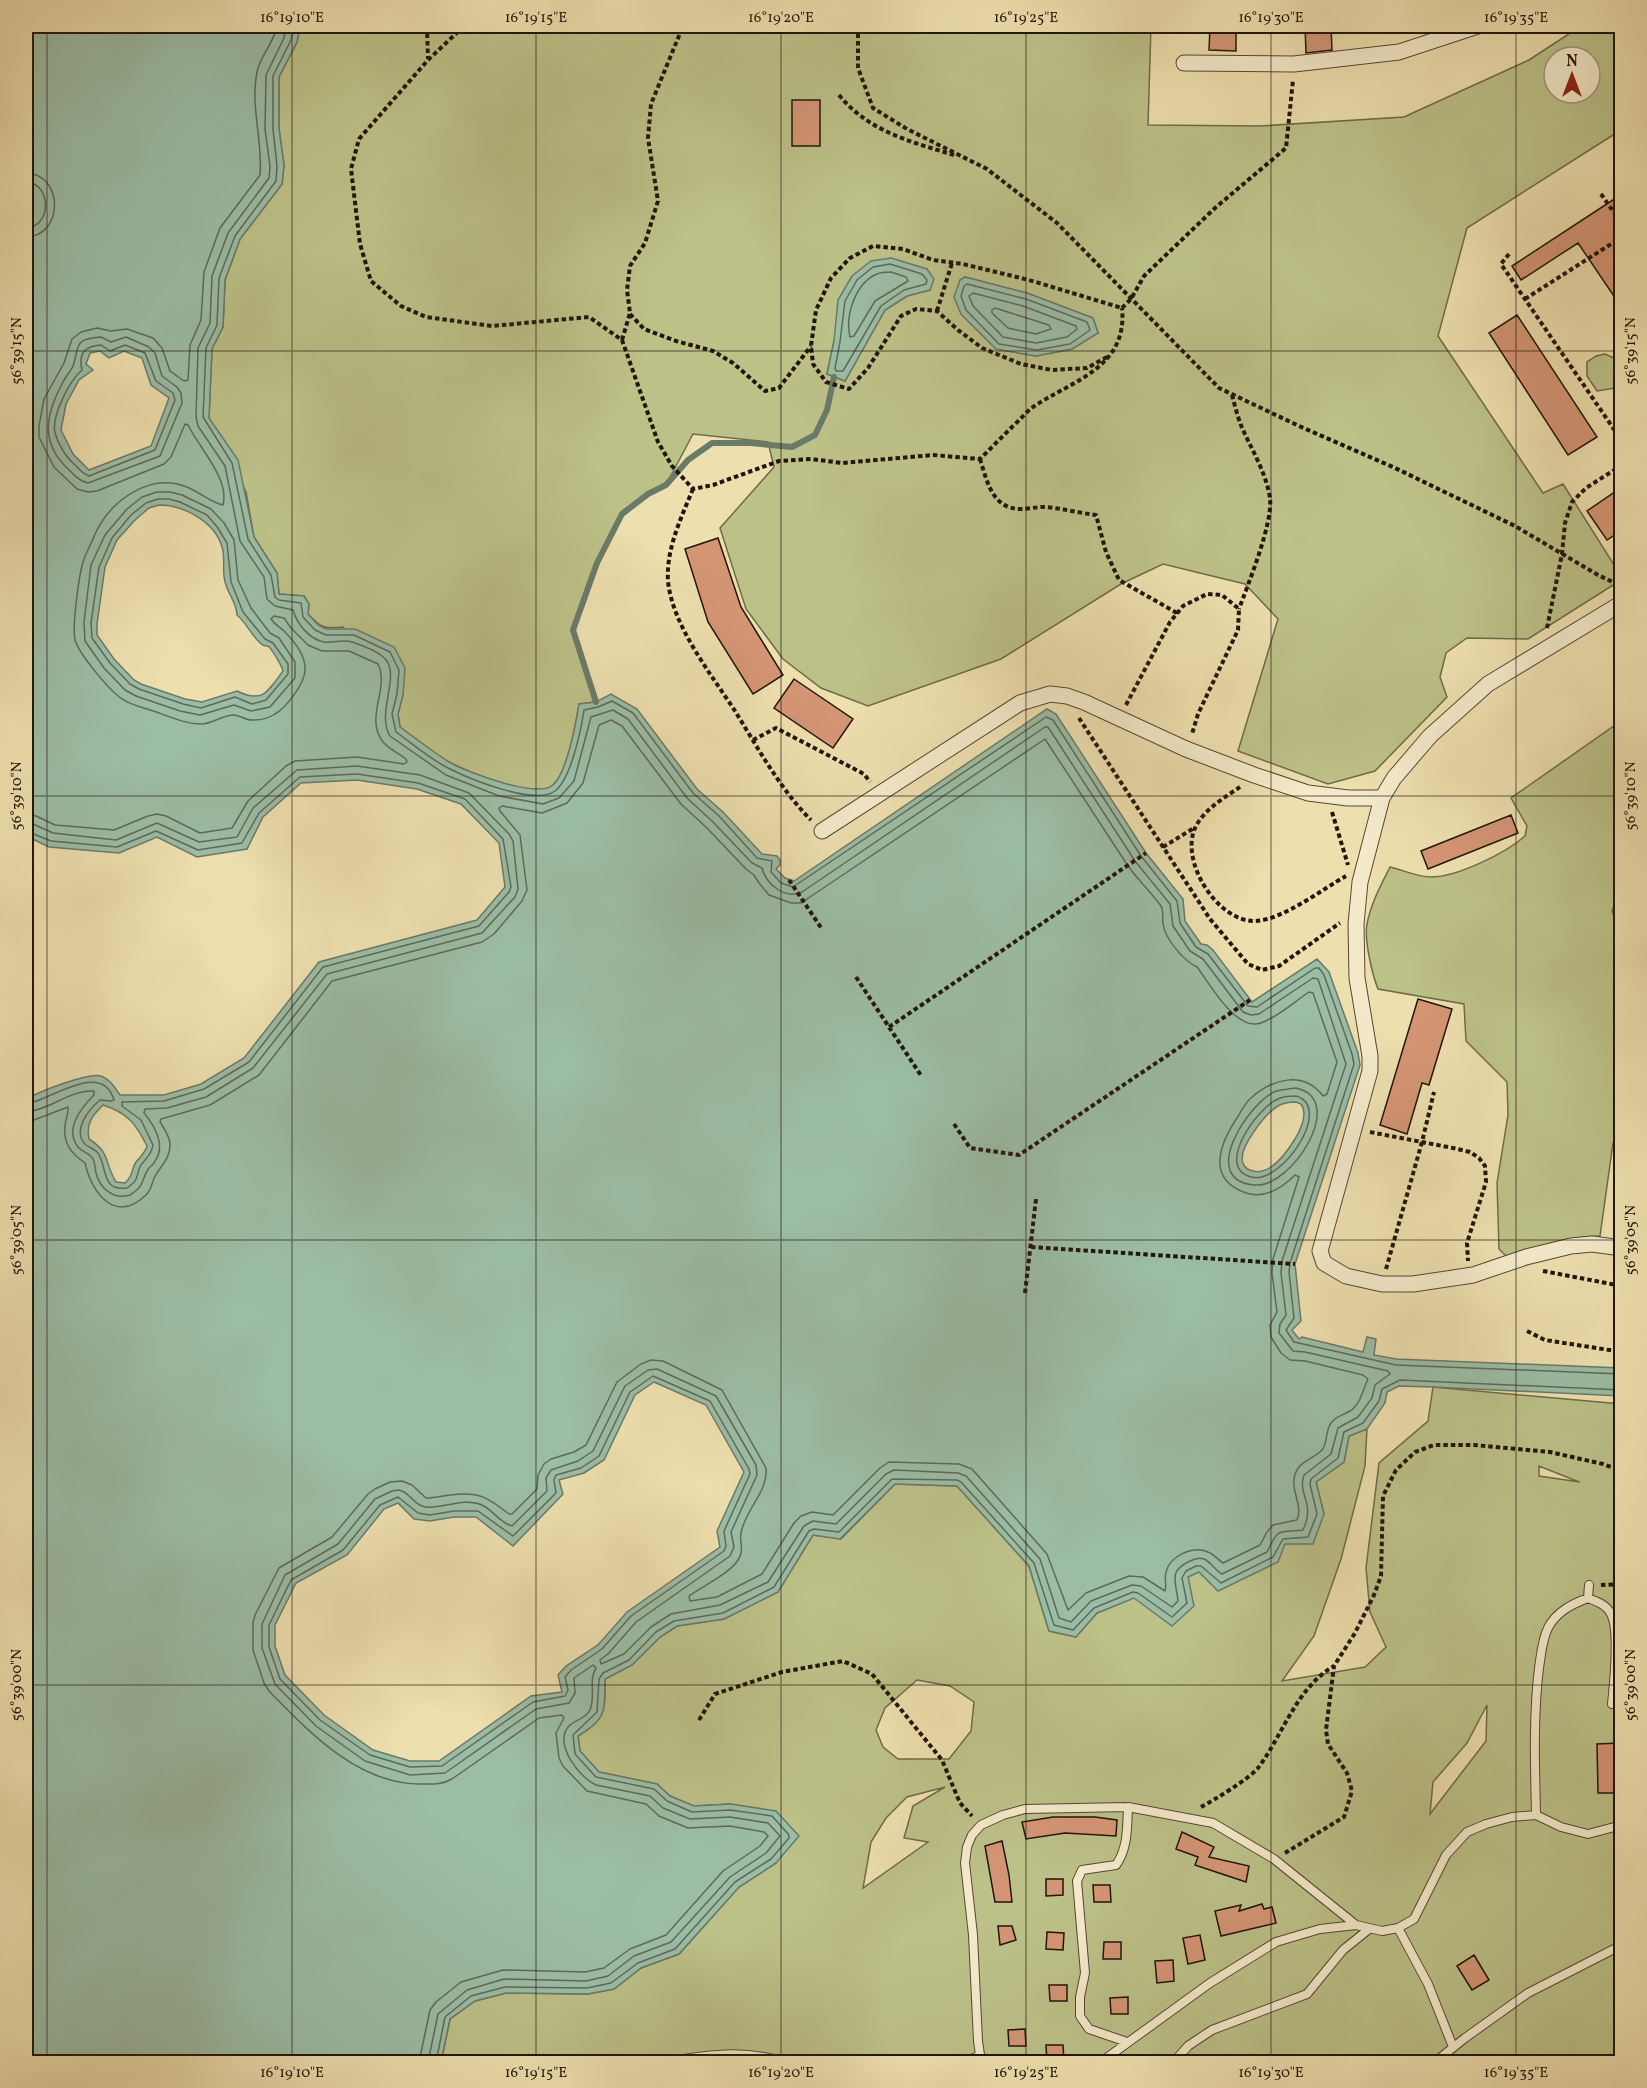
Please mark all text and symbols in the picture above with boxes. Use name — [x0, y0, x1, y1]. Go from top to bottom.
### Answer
text: 16°19'10"E — [260, 8, 324, 29]
text: 16°19'15"E — [505, 8, 567, 29]
text: 16°19'20"E — [748, 8, 814, 29]
text: 16°19'25"E — [994, 8, 1058, 29]
text: 16°19'30"E — [1238, 8, 1304, 29]
text: 16°19'35"E — [1484, 8, 1548, 29]
north arrow — [1542, 45, 1602, 105]
text: N — [1566, 51, 1578, 73]
text: 56°39'15"N — [7, 317, 28, 385]
text: 56°39'15"N — [1621, 317, 1642, 385]
text: 56°39'10"N — [7, 761, 28, 831]
text: 56°39'10"N — [1621, 761, 1642, 831]
text: 56°39'05"N — [7, 1205, 28, 1275]
text: 56°39'05"N — [1621, 1205, 1642, 1275]
text: 56°39'00"N — [7, 1649, 28, 1721]
text: 56°39'00"N — [1621, 1649, 1642, 1721]
text: 16°19'10"E — [260, 2063, 324, 2084]
text: 16°19'15"E — [505, 2063, 567, 2084]
text: 16°19'20"E — [748, 2063, 814, 2084]
text: 16°19'25"E — [994, 2063, 1058, 2084]
text: 16°19'30"E — [1238, 2063, 1304, 2084]
text: 16°19'35"E — [1484, 2063, 1548, 2084]

